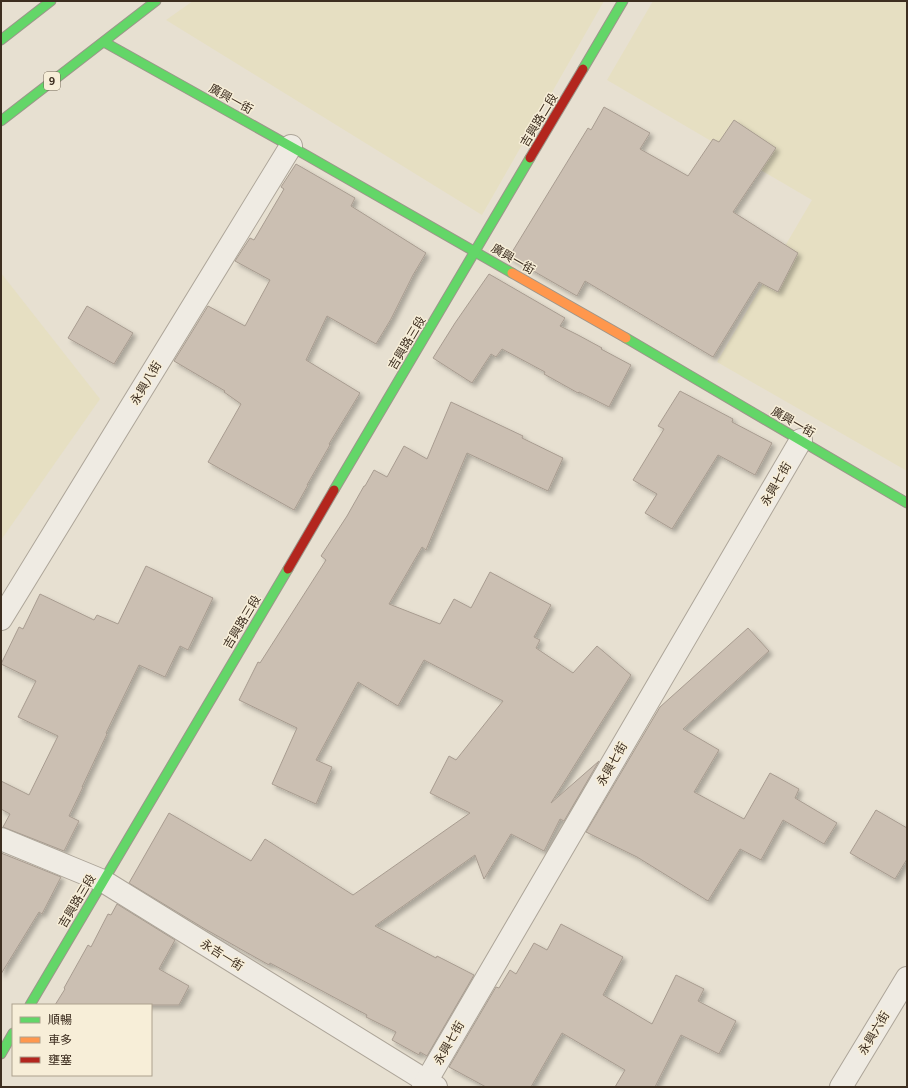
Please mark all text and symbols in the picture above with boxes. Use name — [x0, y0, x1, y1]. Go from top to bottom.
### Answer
road number: 9 — [44, 72, 60, 90]
street label: 廣興一街 — [207, 79, 257, 117]
street label: 吉興路二段 — [515, 89, 560, 149]
street label: 廣興一街 — [489, 238, 539, 277]
street label: 吉興路三段 — [383, 312, 428, 372]
street label: 永興八街 — [125, 357, 164, 407]
street label: 廣興一街 — [769, 401, 819, 440]
street label: 永興七街 — [755, 458, 794, 508]
street label: 吉興路三段 — [218, 591, 263, 651]
street label: 永興七街 — [591, 738, 630, 788]
street label: 吉興路三段 — [53, 870, 98, 930]
street label: 永吉一街 — [198, 934, 248, 974]
legend — [12, 1004, 152, 1076]
street label: 永興六街 — [853, 1007, 892, 1057]
text: 順暢 — [48, 1010, 72, 1027]
street label: 永興七街 — [428, 1017, 467, 1067]
text: 車多 — [48, 1030, 72, 1047]
text: 壅塞 — [48, 1050, 72, 1067]

